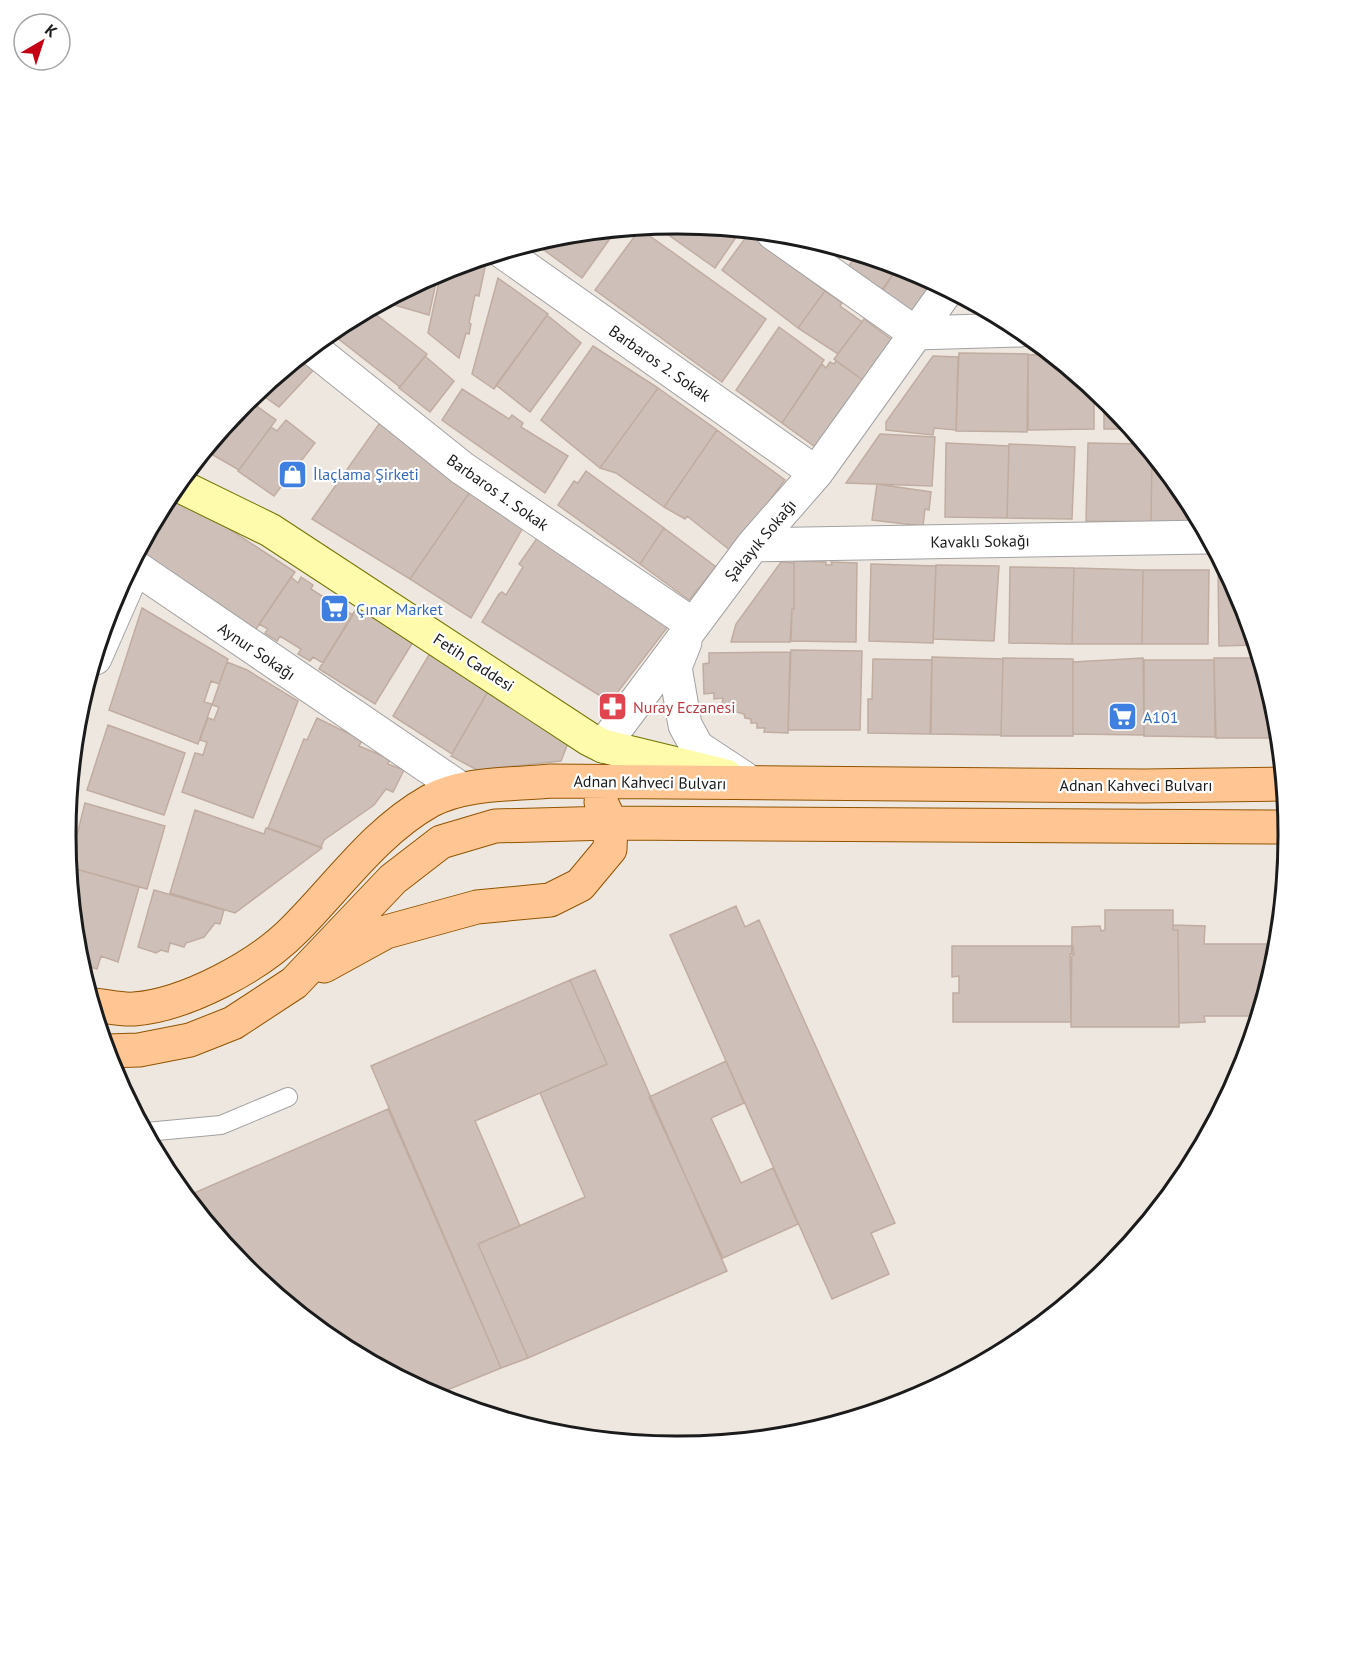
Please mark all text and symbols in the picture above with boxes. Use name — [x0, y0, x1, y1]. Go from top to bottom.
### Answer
north arrow — [12, 12, 72, 72]
text: K — [41, 19, 62, 41]
street label: Barbaros 2. Sokak — [605, 320, 715, 406]
street label: Barbaros 1. Sokak — [443, 449, 553, 535]
shop icon: İlaçlama Şirketi — [276, 458, 308, 490]
place label: İlaçlama Şirketi — [313, 464, 419, 484]
street label: Şakayık Sokağı — [720, 495, 800, 585]
street label: Kavaklı Sokağı — [930, 530, 1030, 552]
supermarket icon: Çınar Market — [319, 593, 351, 625]
place label: Çınar Market — [356, 599, 443, 619]
street label: Aynur Sokağı — [215, 618, 299, 684]
street label: Fetih Caddesi — [430, 628, 518, 696]
pharmacy icon: Nuray Eczanesi — [596, 691, 628, 723]
place label: Nuray Eczanesi — [633, 697, 735, 717]
supermarket icon: A101 — [1106, 701, 1138, 733]
place label: A101 — [1143, 707, 1179, 727]
street label: Adnan Kahveci Bulvarı — [573, 771, 727, 793]
street label: Adnan Kahveci Bulvarı — [1060, 775, 1212, 795]

